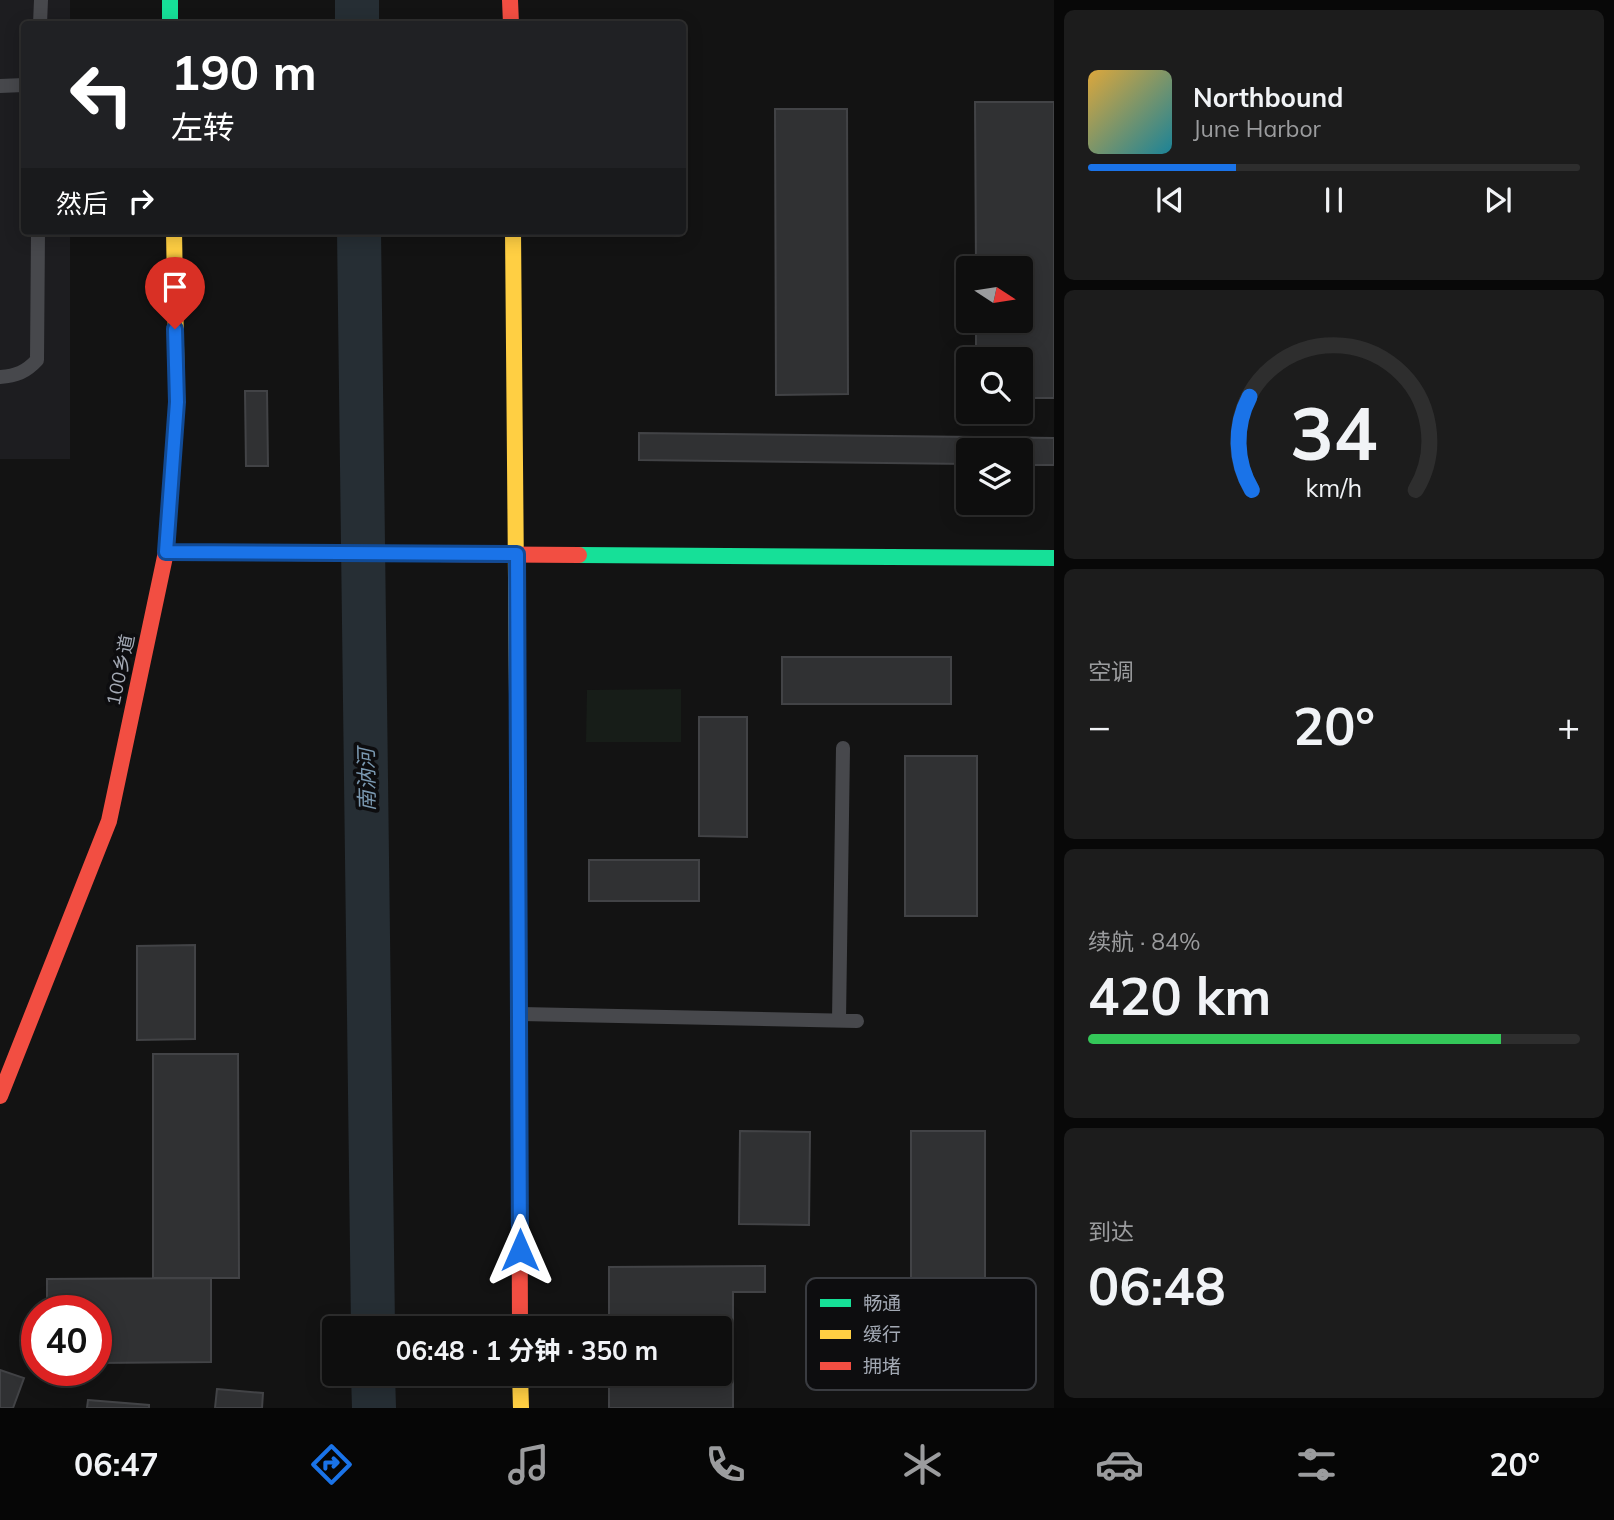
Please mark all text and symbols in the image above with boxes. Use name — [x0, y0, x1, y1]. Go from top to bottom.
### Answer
text: 190 m — [171, 41, 317, 102]
icon: left — [56, 49, 147, 140]
text: Northbound — [1193, 81, 1343, 114]
text: 左转 — [171, 107, 235, 147]
text: June Harbor — [1193, 114, 1321, 143]
icon: previous — [1151, 181, 1189, 219]
icon: pause — [1315, 181, 1353, 219]
icon: next — [1479, 181, 1517, 219]
icon: right — [122, 182, 160, 220]
text: 然后 — [56, 187, 108, 220]
north arrow — [956, 256, 1032, 332]
map controls — [956, 256, 1033, 515]
pin — [145, 257, 205, 329]
icon: arrive — [156, 268, 194, 306]
button: search — [956, 347, 1033, 424]
text: 34 — [1290, 388, 1378, 479]
button: layers — [956, 438, 1033, 515]
text: km/h — [1306, 472, 1362, 503]
street label: 100乡道 — [101, 632, 139, 708]
text: 空调 — [1088, 657, 1134, 686]
text: 20° — [1293, 693, 1375, 758]
text: − — [1088, 702, 1111, 750]
text: + — [1557, 702, 1580, 750]
water label: 南汭河 — [352, 744, 380, 812]
text: 续航 · 84% — [1088, 927, 1200, 956]
text: 420 km — [1088, 963, 1271, 1028]
position arrow — [483, 1213, 557, 1287]
text: 到达 — [1088, 1217, 1134, 1246]
text: 06:48 — [1088, 1253, 1226, 1318]
legend — [806, 1278, 1036, 1390]
text: 畅通 — [863, 1291, 901, 1315]
speed limit sign: 40 — [21, 1295, 112, 1386]
text: 缓行 — [863, 1322, 901, 1346]
text: 06:48 · 1 分钟 · 350 m — [396, 1334, 658, 1367]
text: 拥堵 — [863, 1354, 901, 1378]
icon: directions — [307, 1440, 356, 1489]
icon: music — [504, 1440, 553, 1489]
icon: phone — [701, 1440, 750, 1489]
icon: climate — [898, 1440, 947, 1489]
icon: car — [1095, 1440, 1144, 1489]
icon: filters — [1292, 1440, 1341, 1489]
text: 06:47 — [74, 1444, 159, 1484]
text: 20° — [1489, 1444, 1540, 1484]

